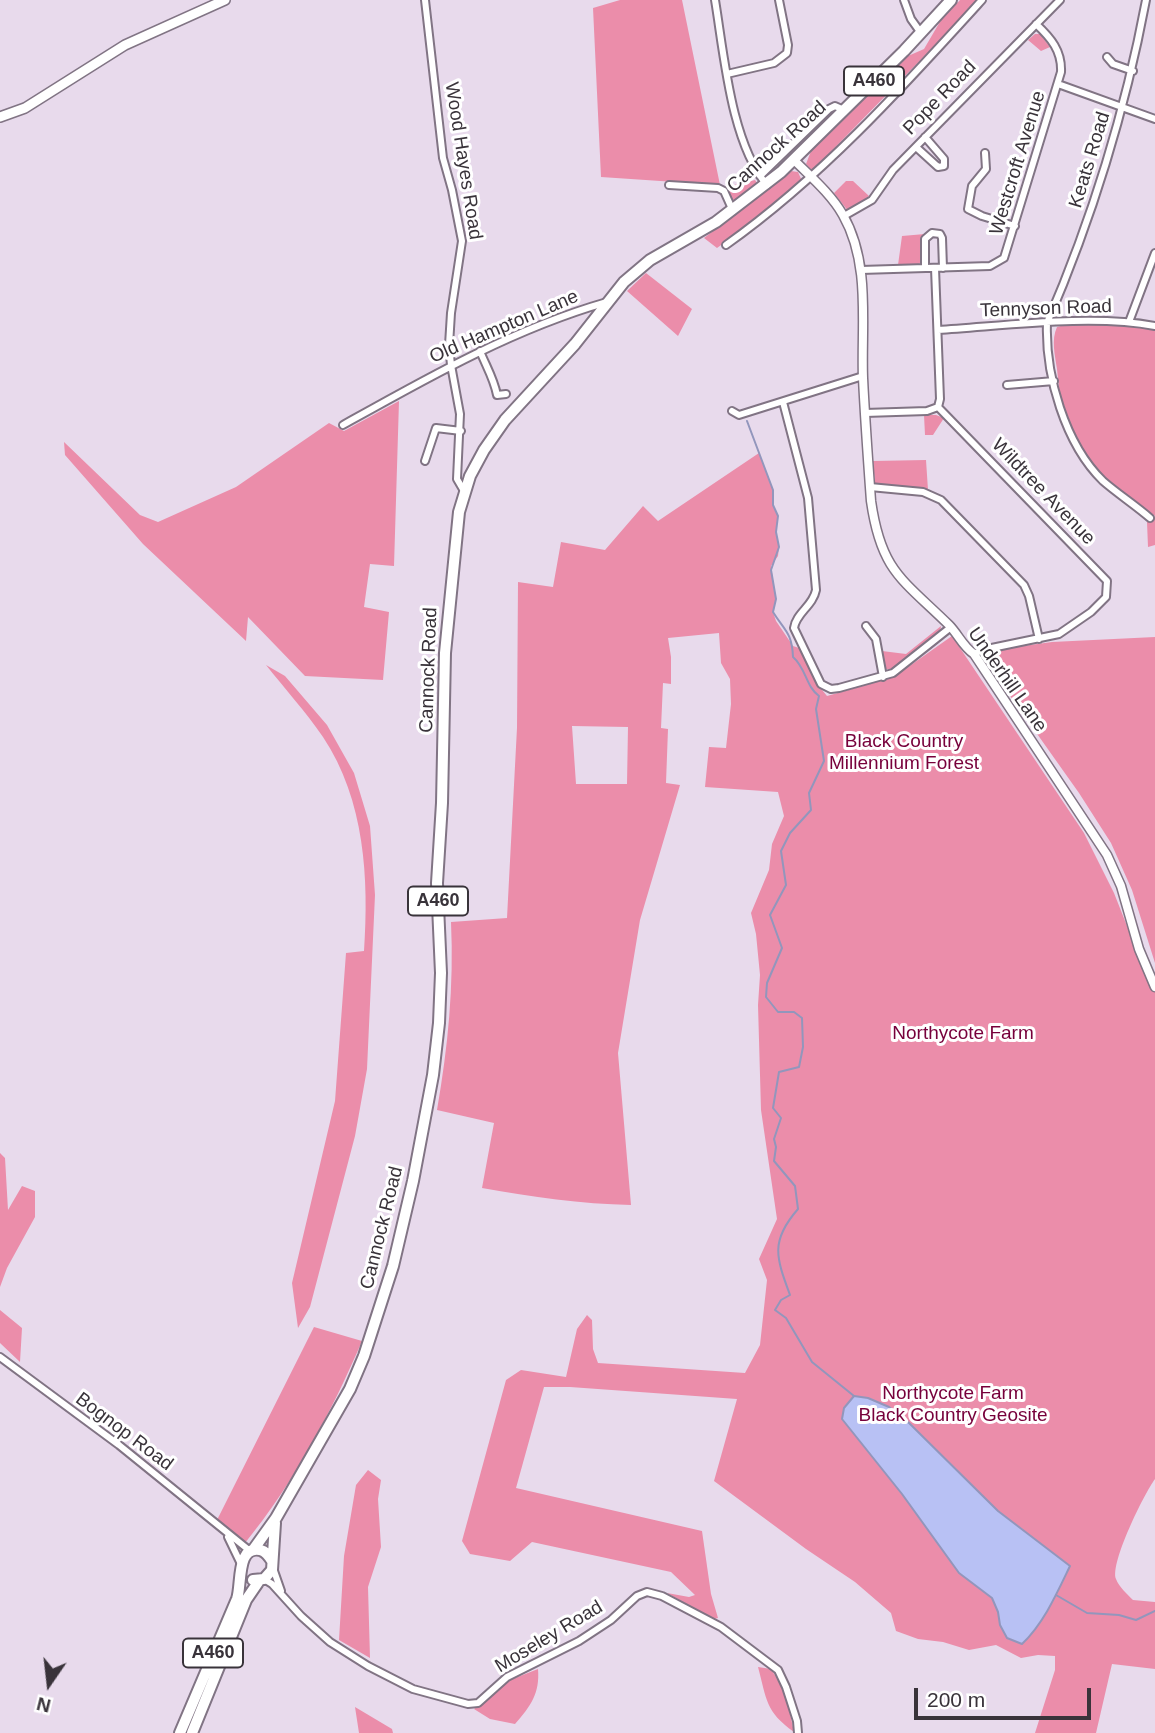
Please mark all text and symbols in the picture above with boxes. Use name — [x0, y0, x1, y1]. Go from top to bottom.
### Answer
street label: Pope Road — [899, 56, 981, 140]
road number: A460 — [844, 66, 904, 96]
street label: Wood Hayes Road — [439, 81, 487, 241]
street label: Westcroft Avenue — [985, 88, 1051, 238]
street label: Cannock Road — [723, 96, 831, 198]
street label: Keats Road — [1065, 109, 1115, 211]
street label: Old Hampton Lane — [426, 285, 582, 369]
street label: Tennyson Road — [980, 295, 1112, 323]
street label: Wildtree Avenue — [987, 434, 1099, 550]
street label: Cannock Road — [415, 607, 443, 733]
street label: Underhill Lane — [963, 623, 1051, 737]
park label: Black Country Millennium Forest — [829, 731, 979, 775]
road number: A460 — [408, 887, 468, 916]
park label: Northycote Farm — [892, 1023, 1034, 1045]
street label: Cannock Road — [356, 1164, 408, 1292]
park label: Northycote Farm Black Country Geosite — [858, 1383, 1048, 1427]
street label: Bognop Road — [71, 1388, 177, 1476]
street label: Moseley Road — [491, 1596, 607, 1678]
road number: A460 — [183, 1638, 243, 1668]
north arrow — [14, 1649, 84, 1719]
scale bar — [917, 1674, 1094, 1718]
text: 200 m — [927, 1688, 985, 1711]
text: N — [35, 1693, 53, 1717]

